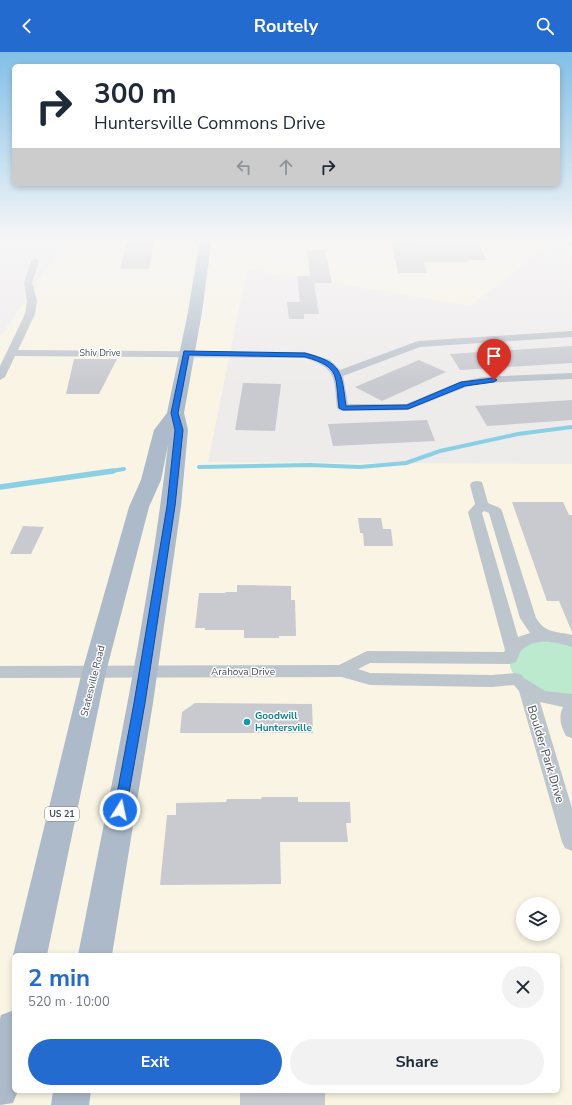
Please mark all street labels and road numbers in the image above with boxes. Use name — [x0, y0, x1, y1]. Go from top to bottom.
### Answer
street label: Shiv Drive — [79, 347, 121, 359]
street label: Statesville Road — [77, 644, 109, 718]
street label: Arahova Drive — [211, 665, 275, 679]
street label: Boulder Park Drive — [524, 703, 568, 805]
road number: US 21 — [45, 807, 79, 821]

